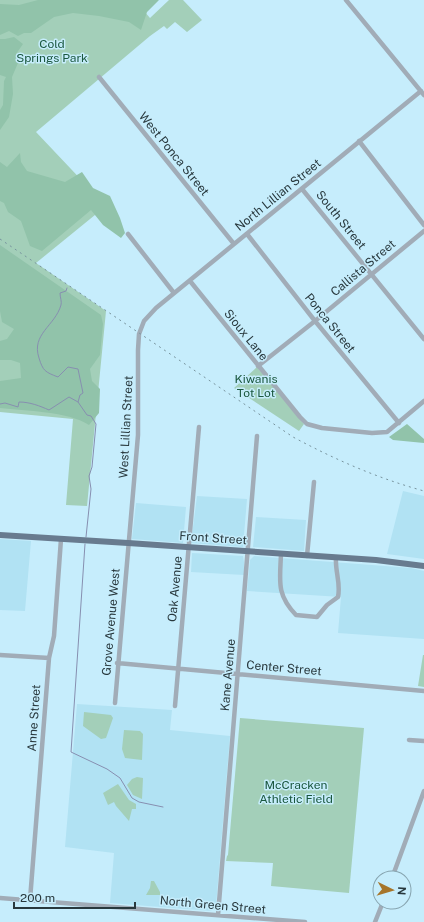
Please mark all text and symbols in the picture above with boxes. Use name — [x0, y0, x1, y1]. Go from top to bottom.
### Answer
park label: Cold Springs Park — [16, 37, 88, 65]
street label: West Ponca Street — [136, 109, 212, 199]
street label: North Lillian Street — [232, 156, 324, 234]
street label: South Street — [313, 188, 369, 252]
street label: Callista Street — [328, 237, 398, 299]
street label: Ponca Street — [302, 291, 358, 356]
street label: Sioux Lane — [221, 307, 271, 363]
park label: Kiwanis Tot Lot — [235, 372, 277, 400]
street label: West Lillian Street — [116, 375, 136, 479]
street label: Front Street — [179, 529, 248, 547]
street label: Oak Avenue — [165, 555, 185, 623]
street label: Grove Avenue West — [99, 567, 123, 676]
street label: Kane Avenue — [218, 638, 238, 712]
street label: Center Street — [246, 658, 323, 678]
street label: Anne Street — [25, 684, 43, 752]
park label: McCracken Athletic Field — [259, 778, 333, 806]
north arrow — [372, 870, 412, 910]
scale bar — [14, 884, 135, 910]
text: N — [396, 886, 408, 896]
text: 200 m — [20, 891, 55, 905]
street label: North Green Street — [159, 893, 267, 917]

